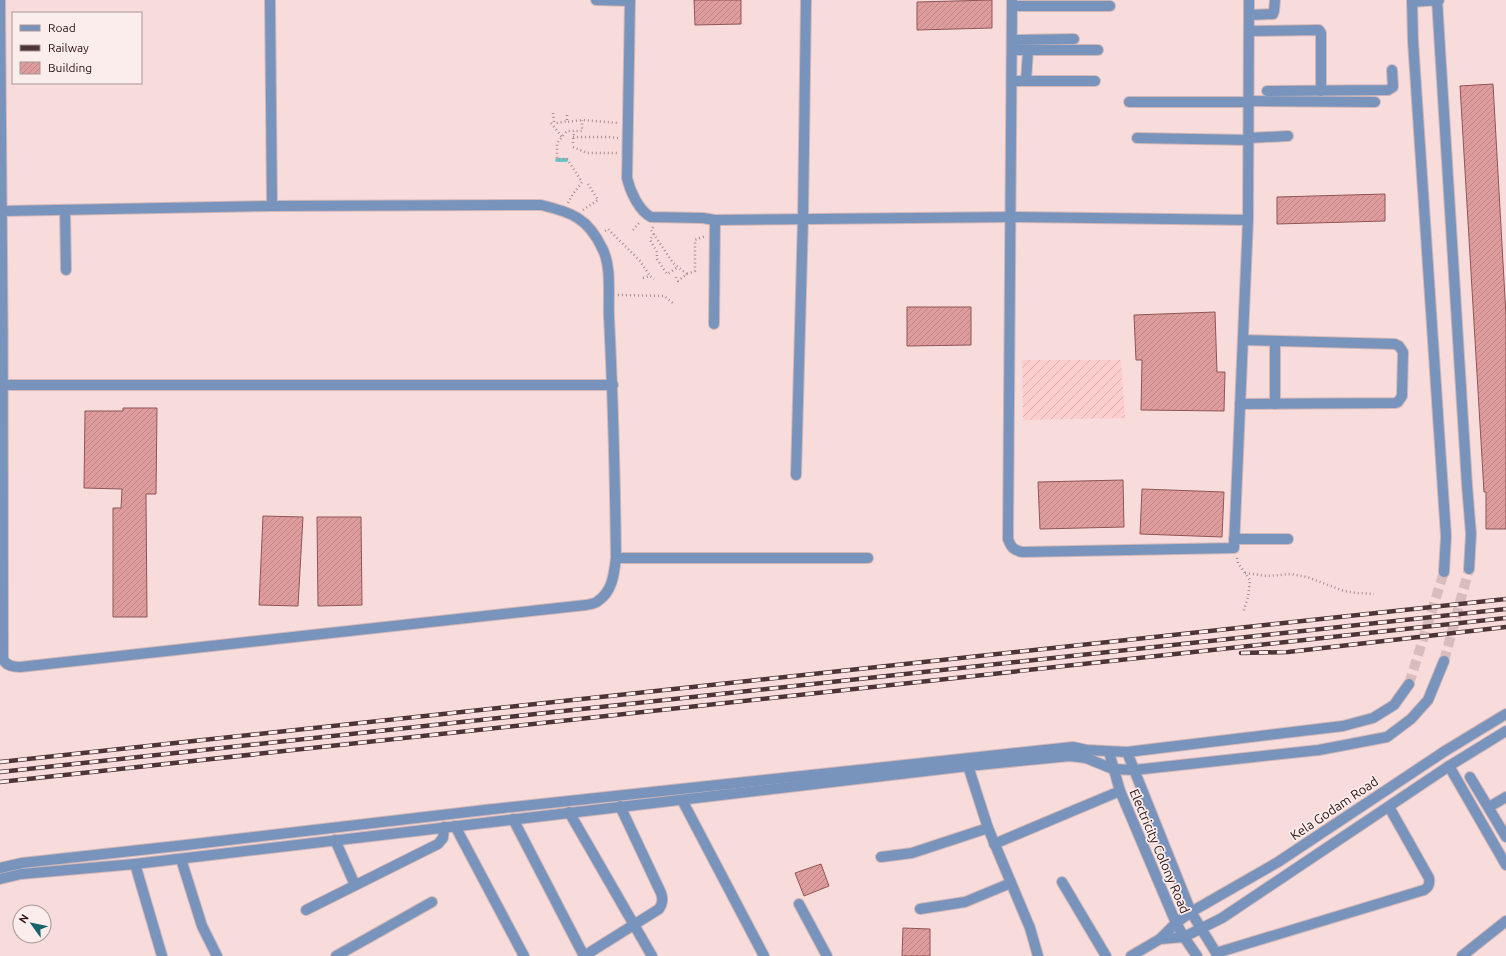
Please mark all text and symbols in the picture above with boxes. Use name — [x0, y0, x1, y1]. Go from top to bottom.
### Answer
legend — [12, 12, 142, 84]
text: Road — [48, 21, 76, 34]
text: Railway — [48, 41, 89, 54]
text: Building — [48, 61, 92, 74]
street label: Kela Godam Road — [1288, 773, 1380, 843]
street label: Electricity Colony Road — [1127, 787, 1193, 915]
north arrow — [12, 904, 52, 944]
text: N — [16, 912, 31, 925]

